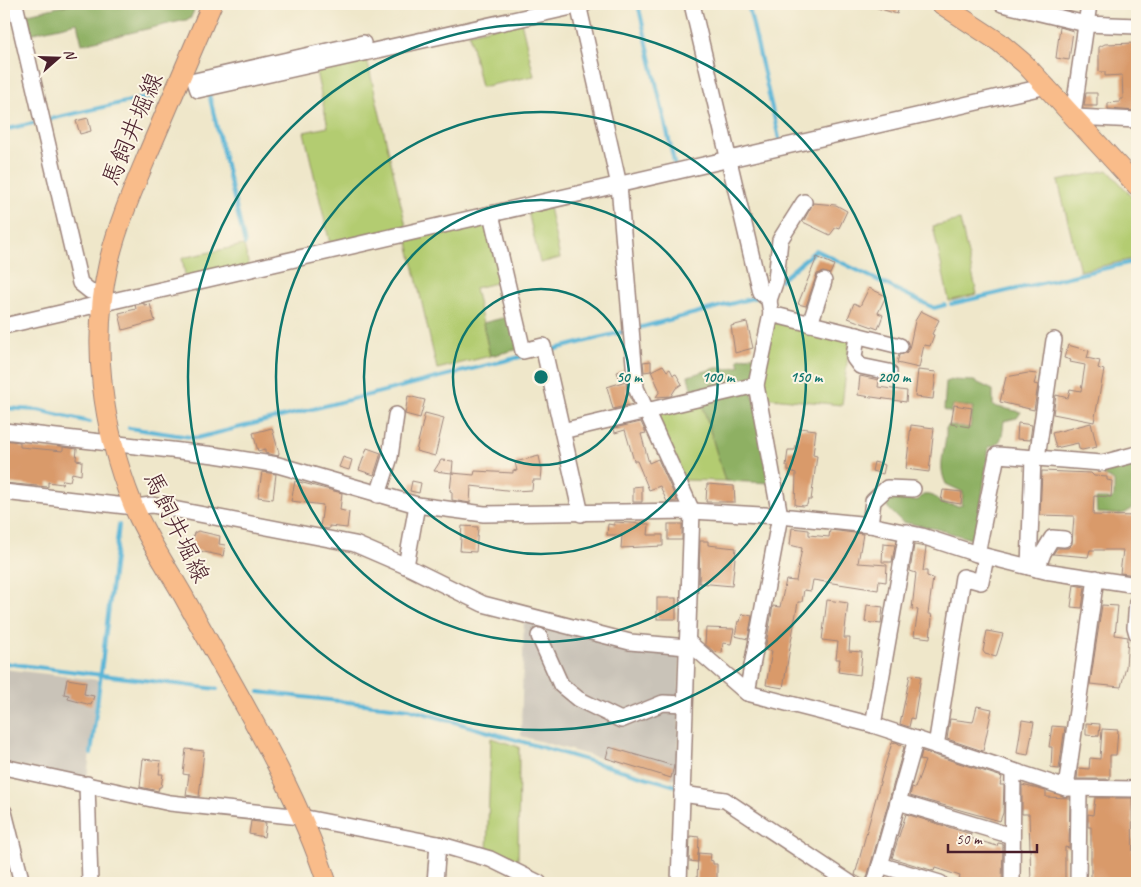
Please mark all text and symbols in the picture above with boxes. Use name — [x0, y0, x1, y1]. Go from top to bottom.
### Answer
north arrow — [32, 32, 82, 82]
text: N — [60, 47, 80, 63]
street label: 馬飼井堀線 — [95, 68, 169, 190]
centre of rings — [532, 368, 550, 386]
text: 50 m — [616, 368, 643, 387]
text: 100 m — [702, 368, 736, 387]
text: 150 m — [790, 368, 824, 387]
text: 200 m — [878, 368, 912, 387]
street label: 馬飼井堀線 — [137, 466, 217, 588]
scale bar — [948, 822, 1037, 854]
text: 50 m — [956, 830, 983, 849]

